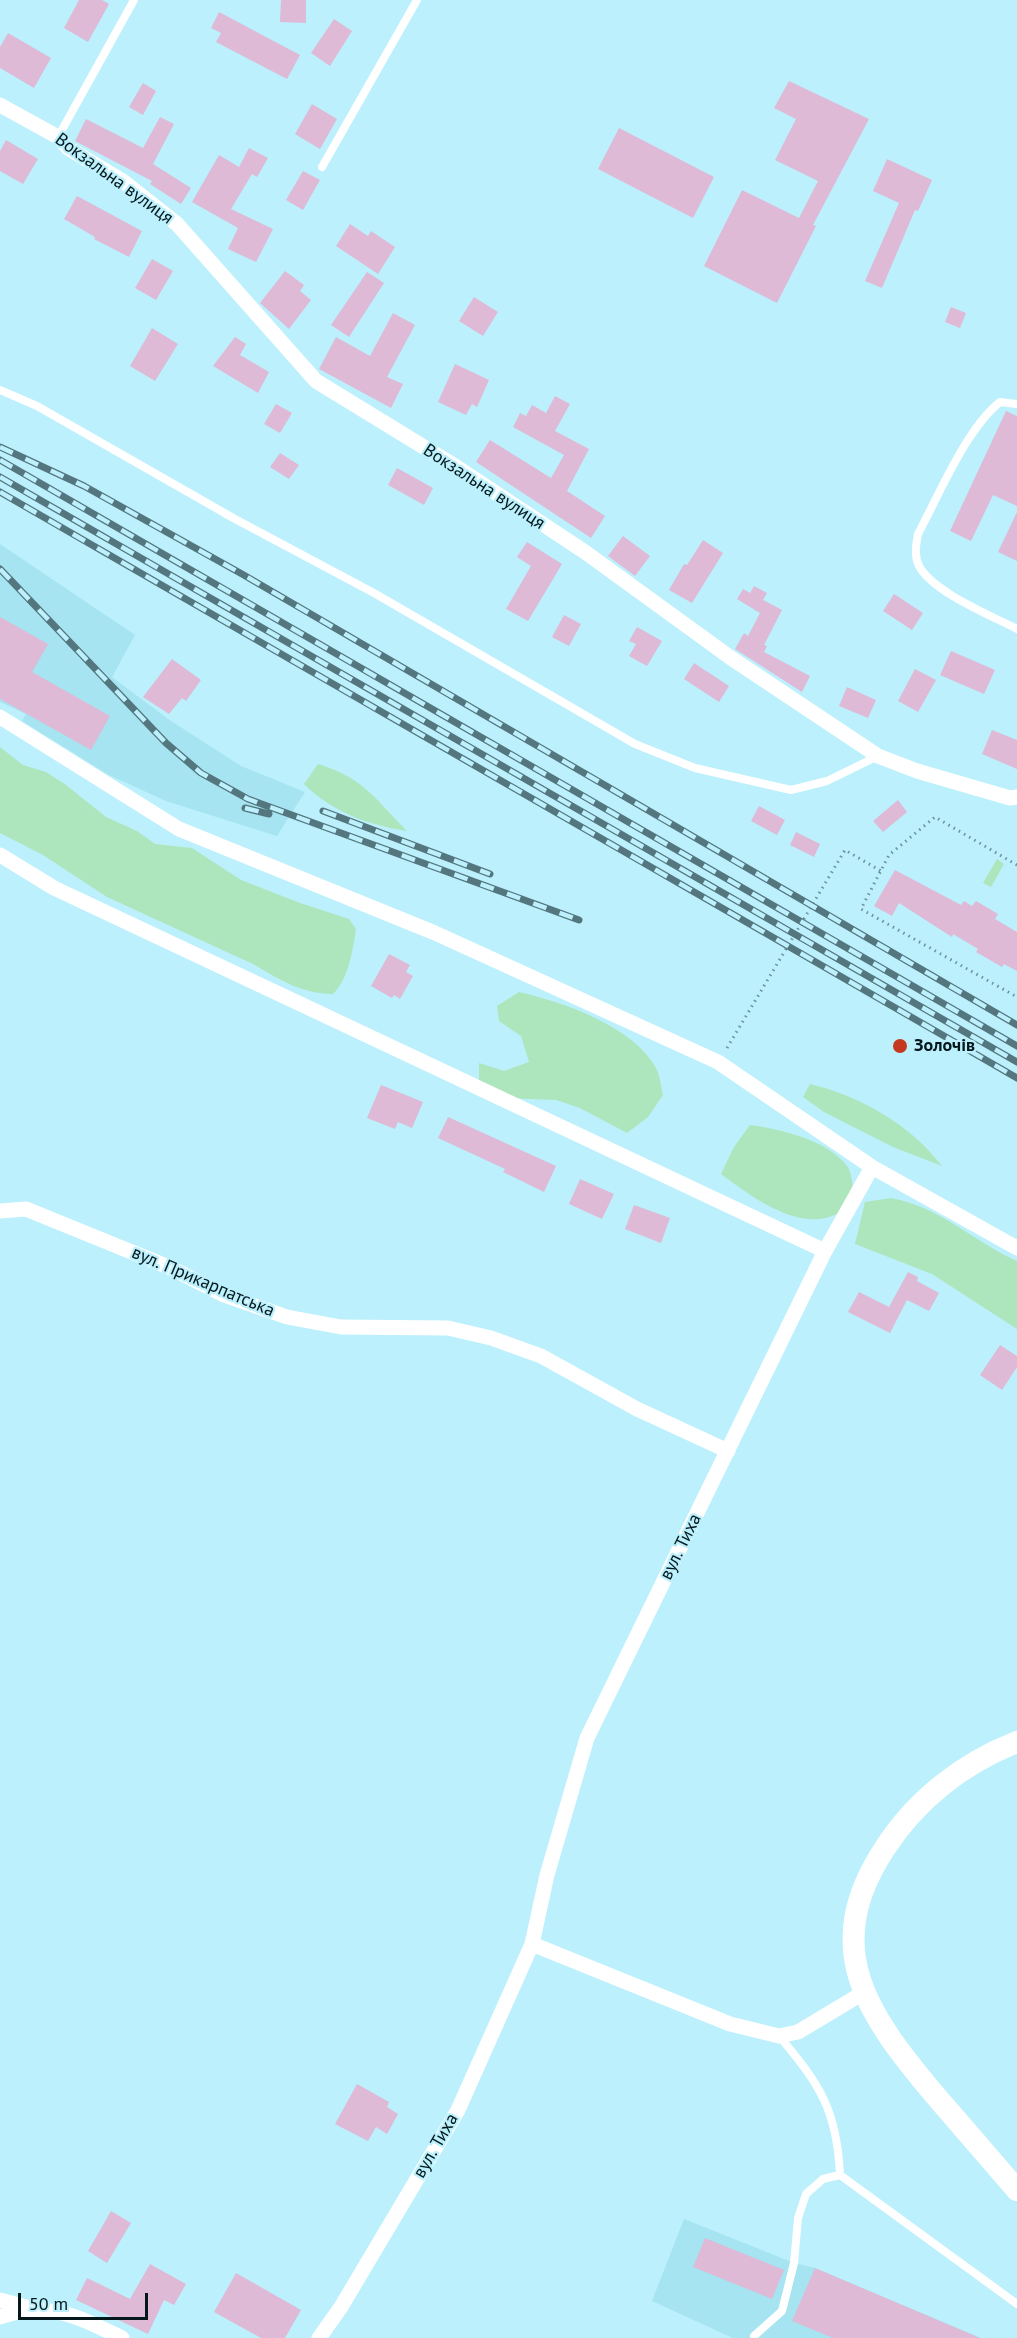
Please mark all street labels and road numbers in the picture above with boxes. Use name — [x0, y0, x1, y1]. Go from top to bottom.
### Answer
street label: Вокзальна вулиця — [51, 129, 177, 229]
street label: Вокзальна вулиця — [419, 440, 549, 534]
street label: вул. Прикарпатська — [128, 1242, 278, 1322]
street label: вул. Тиха — [656, 1510, 706, 1584]
street label: вул. Тиха — [409, 2110, 463, 2182]

